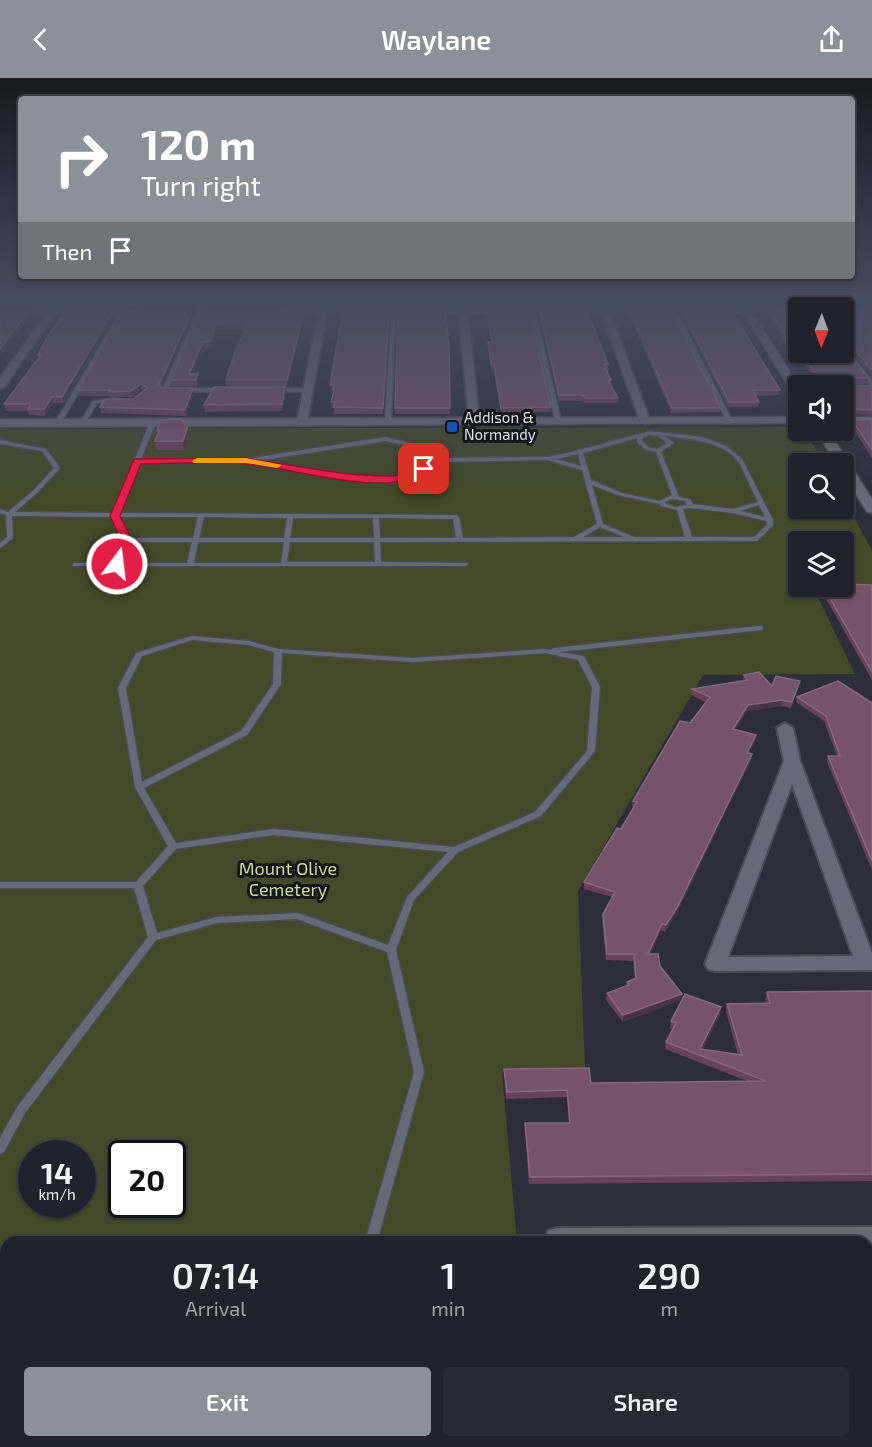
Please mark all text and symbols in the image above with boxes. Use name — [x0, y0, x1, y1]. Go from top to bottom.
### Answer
icon: back — [24, 23, 57, 56]
text: Waylane — [381, 23, 491, 55]
icon: share — [815, 23, 848, 56]
text: 120 m — [141, 118, 256, 168]
icon: right — [42, 120, 120, 198]
text: Turn right — [141, 169, 261, 201]
icon: arrive — [104, 234, 137, 267]
text: Then — [42, 238, 92, 264]
north arrow — [788, 297, 854, 363]
map controls — [788, 297, 854, 597]
button: sound — [788, 375, 854, 441]
place label: Addison & Normandy — [464, 408, 536, 443]
marker: Addison & Normandy — [445, 420, 459, 434]
pin — [398, 443, 449, 494]
icon: arrive — [407, 452, 440, 485]
button: search — [788, 453, 854, 519]
button: layers — [788, 531, 854, 597]
position arrow — [85, 532, 149, 596]
park label: Mount Olive Cemetery — [239, 857, 337, 900]
speed limit sign: 20 — [108, 1140, 186, 1218]
text: 14 — [41, 1154, 73, 1190]
text: km/h — [38, 1185, 76, 1203]
text: 07:14 — [172, 1253, 259, 1296]
text: 1 — [441, 1253, 456, 1296]
text: 290 — [637, 1253, 701, 1296]
text: Arrival — [185, 1296, 246, 1320]
text: min — [431, 1296, 465, 1320]
text: m — [660, 1296, 678, 1320]
button: Exit — [24, 1367, 431, 1436]
button: Share — [443, 1367, 849, 1436]

